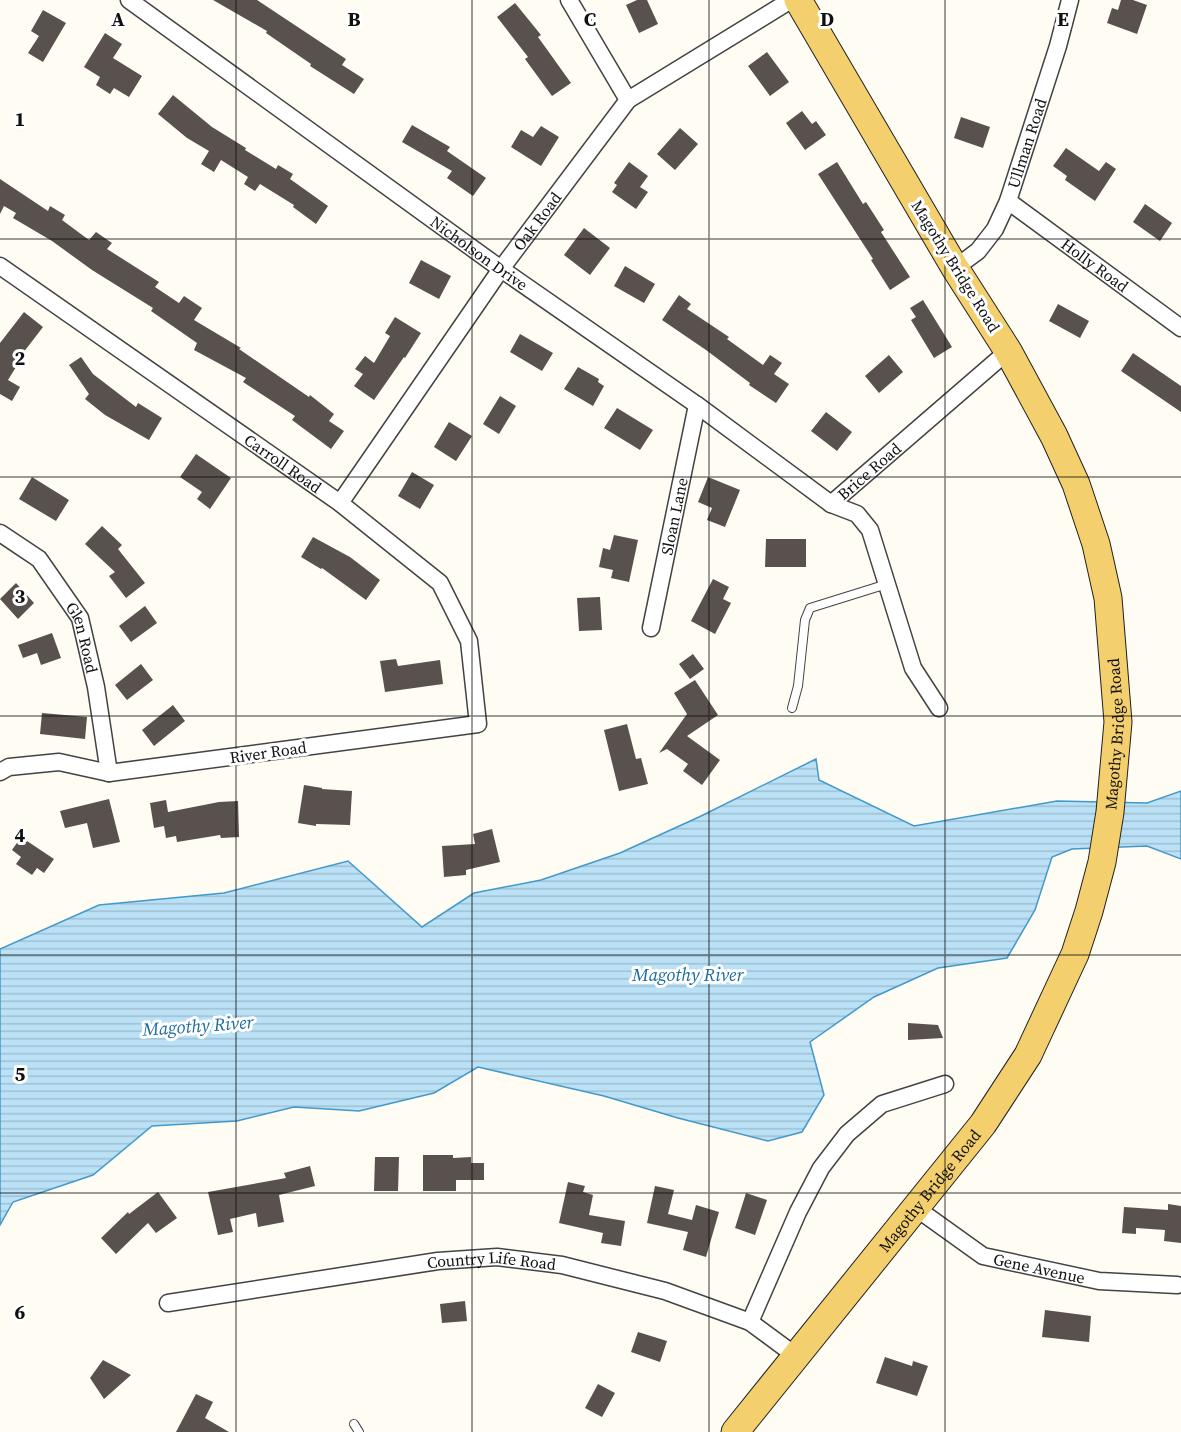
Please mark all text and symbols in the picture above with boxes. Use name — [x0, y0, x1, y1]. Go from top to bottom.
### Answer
text: A — [111, 5, 125, 33]
text: B — [347, 5, 361, 33]
text: C — [584, 5, 596, 33]
text: D — [820, 5, 834, 33]
text: E — [1057, 5, 1069, 33]
street label: Ullman Road — [1002, 95, 1051, 191]
text: 1 — [15, 105, 25, 133]
street label: Oak Road — [508, 187, 566, 255]
street label: Magothy Bridge Road — [906, 196, 1006, 336]
street label: Nicholson Drive — [426, 211, 532, 295]
street label: Holly Road — [1057, 233, 1133, 297]
text: 2 — [15, 344, 26, 372]
street label: Carroll Road — [240, 429, 326, 498]
street label: Brice Road — [832, 437, 906, 505]
street label: Sloan Lane — [655, 476, 693, 557]
text: 3 — [15, 582, 26, 610]
street label: Glen Road — [61, 597, 103, 675]
street label: Magothy Bridge Road — [1099, 657, 1129, 811]
street label: River Road — [228, 736, 308, 768]
text: 4 — [15, 821, 26, 849]
water label: Magothy River — [631, 962, 744, 987]
water label: Magothy River — [141, 1009, 255, 1042]
text: 5 — [15, 1060, 26, 1088]
street label: Magothy Bridge Road — [873, 1124, 986, 1257]
street label: Country Life Road — [425, 1246, 557, 1275]
street label: Gene Avenue — [991, 1248, 1087, 1289]
text: 6 — [15, 1298, 26, 1326]

